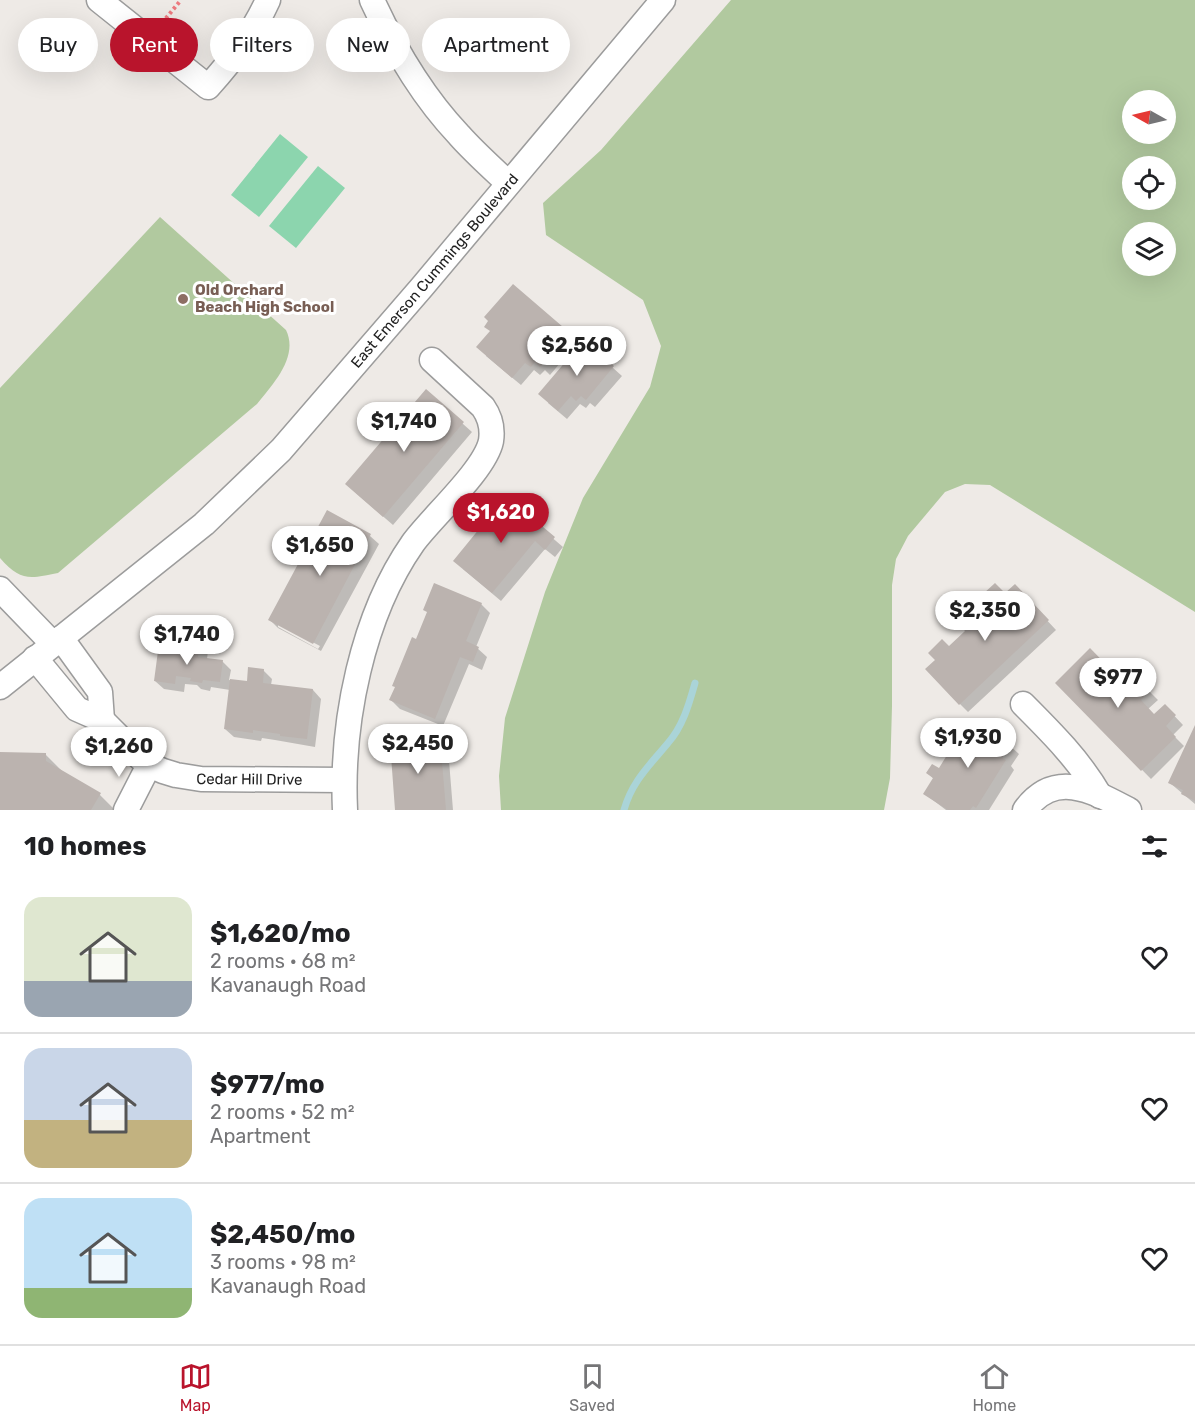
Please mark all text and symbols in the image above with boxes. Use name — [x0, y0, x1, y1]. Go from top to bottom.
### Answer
chip: Buy — [18, 18, 98, 72]
chip: Rent — [110, 18, 198, 72]
chip: Filters — [210, 18, 314, 72]
chip: New — [326, 18, 410, 72]
chip: Apartment — [422, 18, 570, 72]
north arrow — [1122, 90, 1176, 144]
map controls — [1122, 90, 1176, 276]
button: locate — [1122, 156, 1176, 210]
street label: East Emerson Cummings Boulevard — [347, 170, 522, 372]
button: layers — [1122, 222, 1176, 276]
place label: Old Orchard Beach High School — [195, 281, 334, 316]
marker: Old Orchard Beach High School — [176, 292, 190, 306]
pin: $2,560 — [528, 326, 626, 377]
text: $2,560 — [541, 333, 613, 357]
pin: $1,740 — [355, 402, 453, 453]
text: $1,740 — [371, 409, 437, 433]
pin: $1,620 — [452, 493, 550, 544]
text: $1,620 — [467, 500, 535, 524]
pin: $1,650 — [271, 526, 369, 577]
text: $1,650 — [286, 533, 354, 557]
pin: $2,350 — [936, 591, 1034, 642]
text: $2,350 — [949, 598, 1021, 622]
pin: $1,740 — [138, 615, 236, 666]
text: $1,740 — [154, 622, 220, 646]
pin: $977 — [1082, 658, 1154, 709]
text: $977 — [1093, 665, 1143, 689]
pin: $1,930 — [919, 718, 1017, 769]
pin: $2,450 — [369, 724, 467, 775]
text: $1,930 — [934, 725, 1002, 749]
pin: $1,260 — [70, 727, 168, 778]
text: $2,450 — [382, 731, 454, 755]
text: $1,260 — [85, 734, 153, 758]
street label: Cedar Hill Drive — [196, 770, 303, 789]
icon: filters — [1138, 830, 1171, 863]
text: 10 homes — [24, 831, 147, 862]
text: $1,620/mo — [210, 918, 351, 949]
icon: home — [72, 921, 144, 993]
icon: heart — [1138, 941, 1171, 974]
text: 2 rooms · 68 m² — [210, 949, 356, 973]
text: Kavanaugh Road — [210, 973, 366, 997]
text: $977/mo — [210, 1069, 325, 1100]
icon: home — [72, 1072, 144, 1144]
icon: heart — [1138, 1092, 1171, 1125]
text: 2 rooms · 52 m² — [210, 1100, 355, 1124]
text: Apartment — [210, 1124, 311, 1148]
text: $2,450/mo — [210, 1219, 355, 1250]
icon: home — [72, 1222, 144, 1294]
icon: heart — [1138, 1242, 1171, 1275]
text: 3 rooms · 98 m² — [210, 1250, 356, 1274]
text: Kavanaugh Road — [210, 1274, 366, 1298]
tab: Map — [179, 1360, 212, 1415]
tab: Saved — [569, 1360, 615, 1415]
tab: Home — [972, 1360, 1016, 1415]

